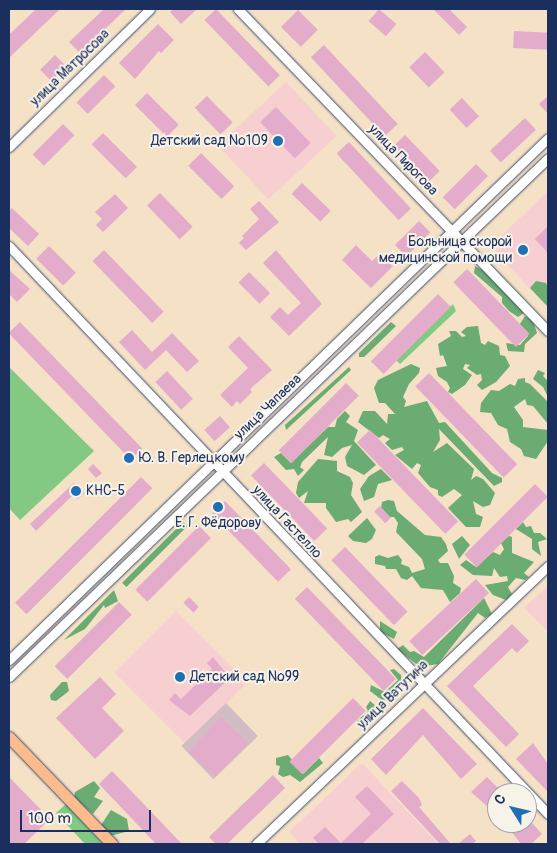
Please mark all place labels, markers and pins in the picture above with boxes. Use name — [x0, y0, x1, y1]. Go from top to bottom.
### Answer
place label: Детский сад №109 — [151, 133, 268, 149]
marker: Детский сад №109 — [272, 135, 284, 147]
place label: Больница скорой медицинской помощи — [379, 234, 512, 266]
marker: Больница скорой медицинской помощи — [516, 243, 530, 257]
place label: Ю. В. Герлецкому — [139, 450, 244, 466]
marker: Ю. В. Герлецкому — [123, 452, 135, 464]
place label: КНС-5 — [86, 483, 125, 499]
marker: КНС-5 — [70, 485, 82, 497]
marker: Е. Г. Фёдорову — [212, 501, 224, 513]
place label: Е. Г. Фёдорову — [175, 515, 261, 531]
place label: Детский сад №99 — [190, 669, 299, 685]
marker: Детский сад №99 — [174, 671, 186, 683]

